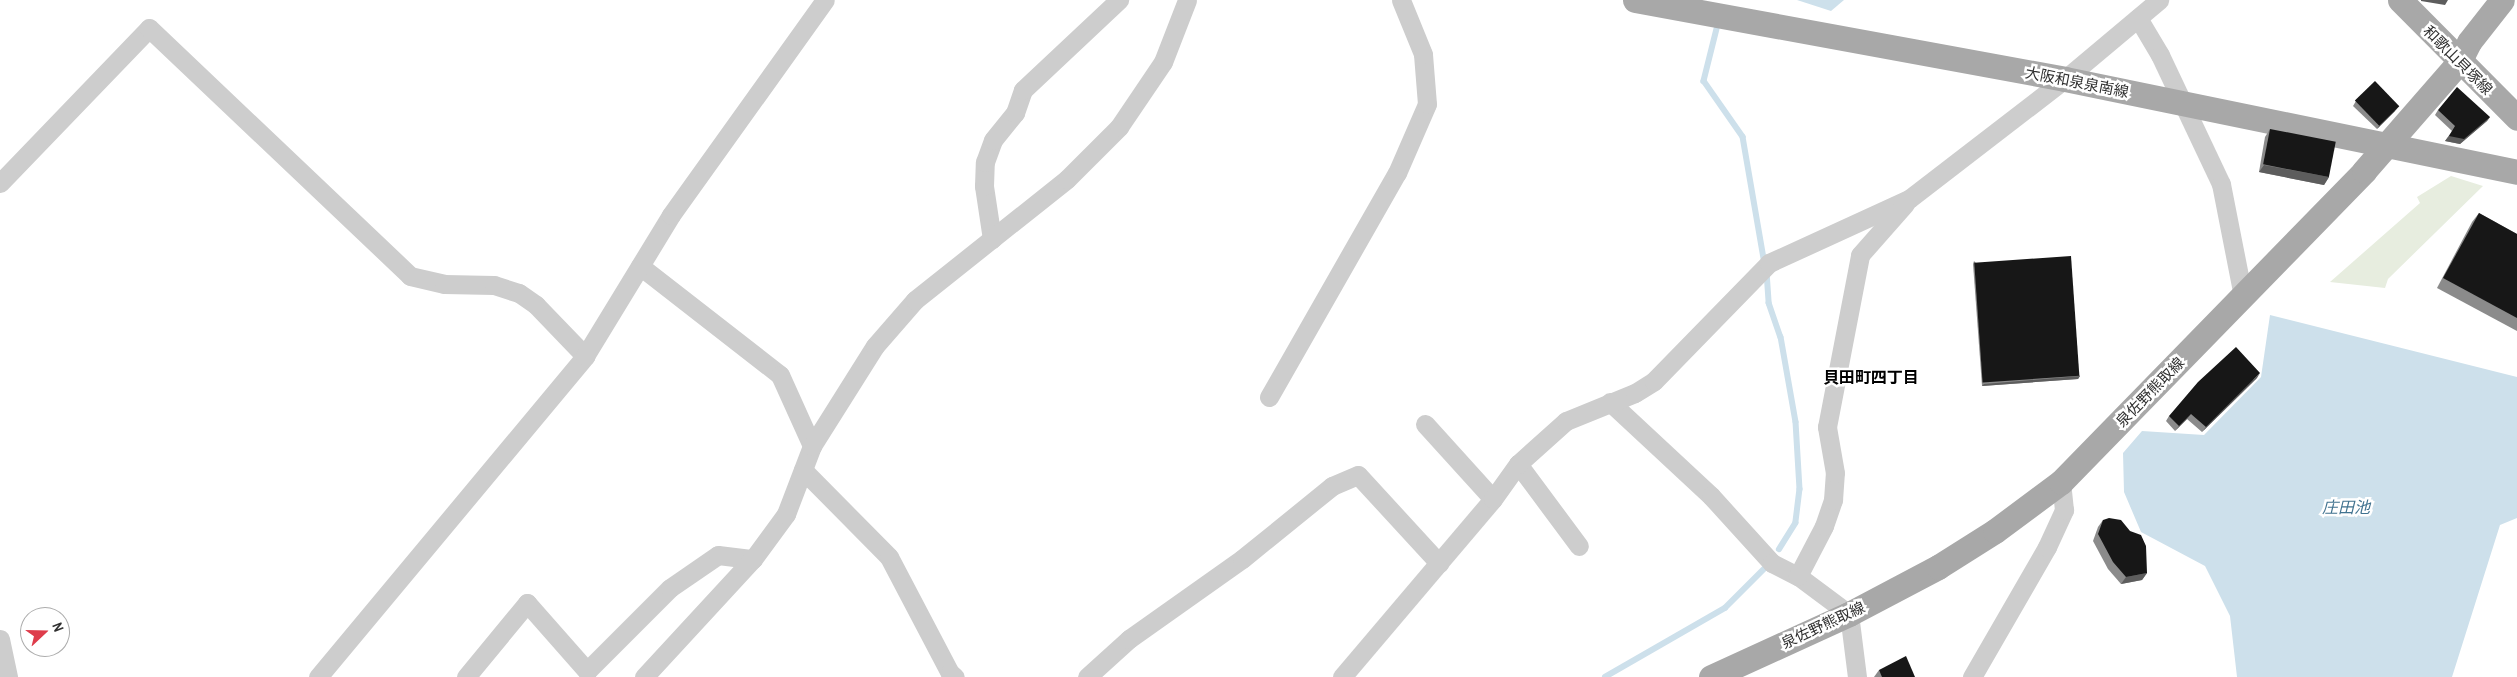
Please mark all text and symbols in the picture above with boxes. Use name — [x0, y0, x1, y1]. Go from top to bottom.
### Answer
street label: 和歌山貝塚線 — [2420, 22, 2496, 98]
street label: 大阪和泉泉南線 — [2024, 63, 2130, 101]
street label: 泉佐野熊取線 — [2112, 353, 2188, 431]
district label: 貝田町四丁目 — [1823, 367, 1919, 387]
water label: 庄田池 — [2322, 497, 2370, 517]
street label: 泉佐野熊取線 — [1778, 598, 1868, 652]
north arrow — [20, 607, 70, 657]
text: N — [48, 620, 68, 634]

